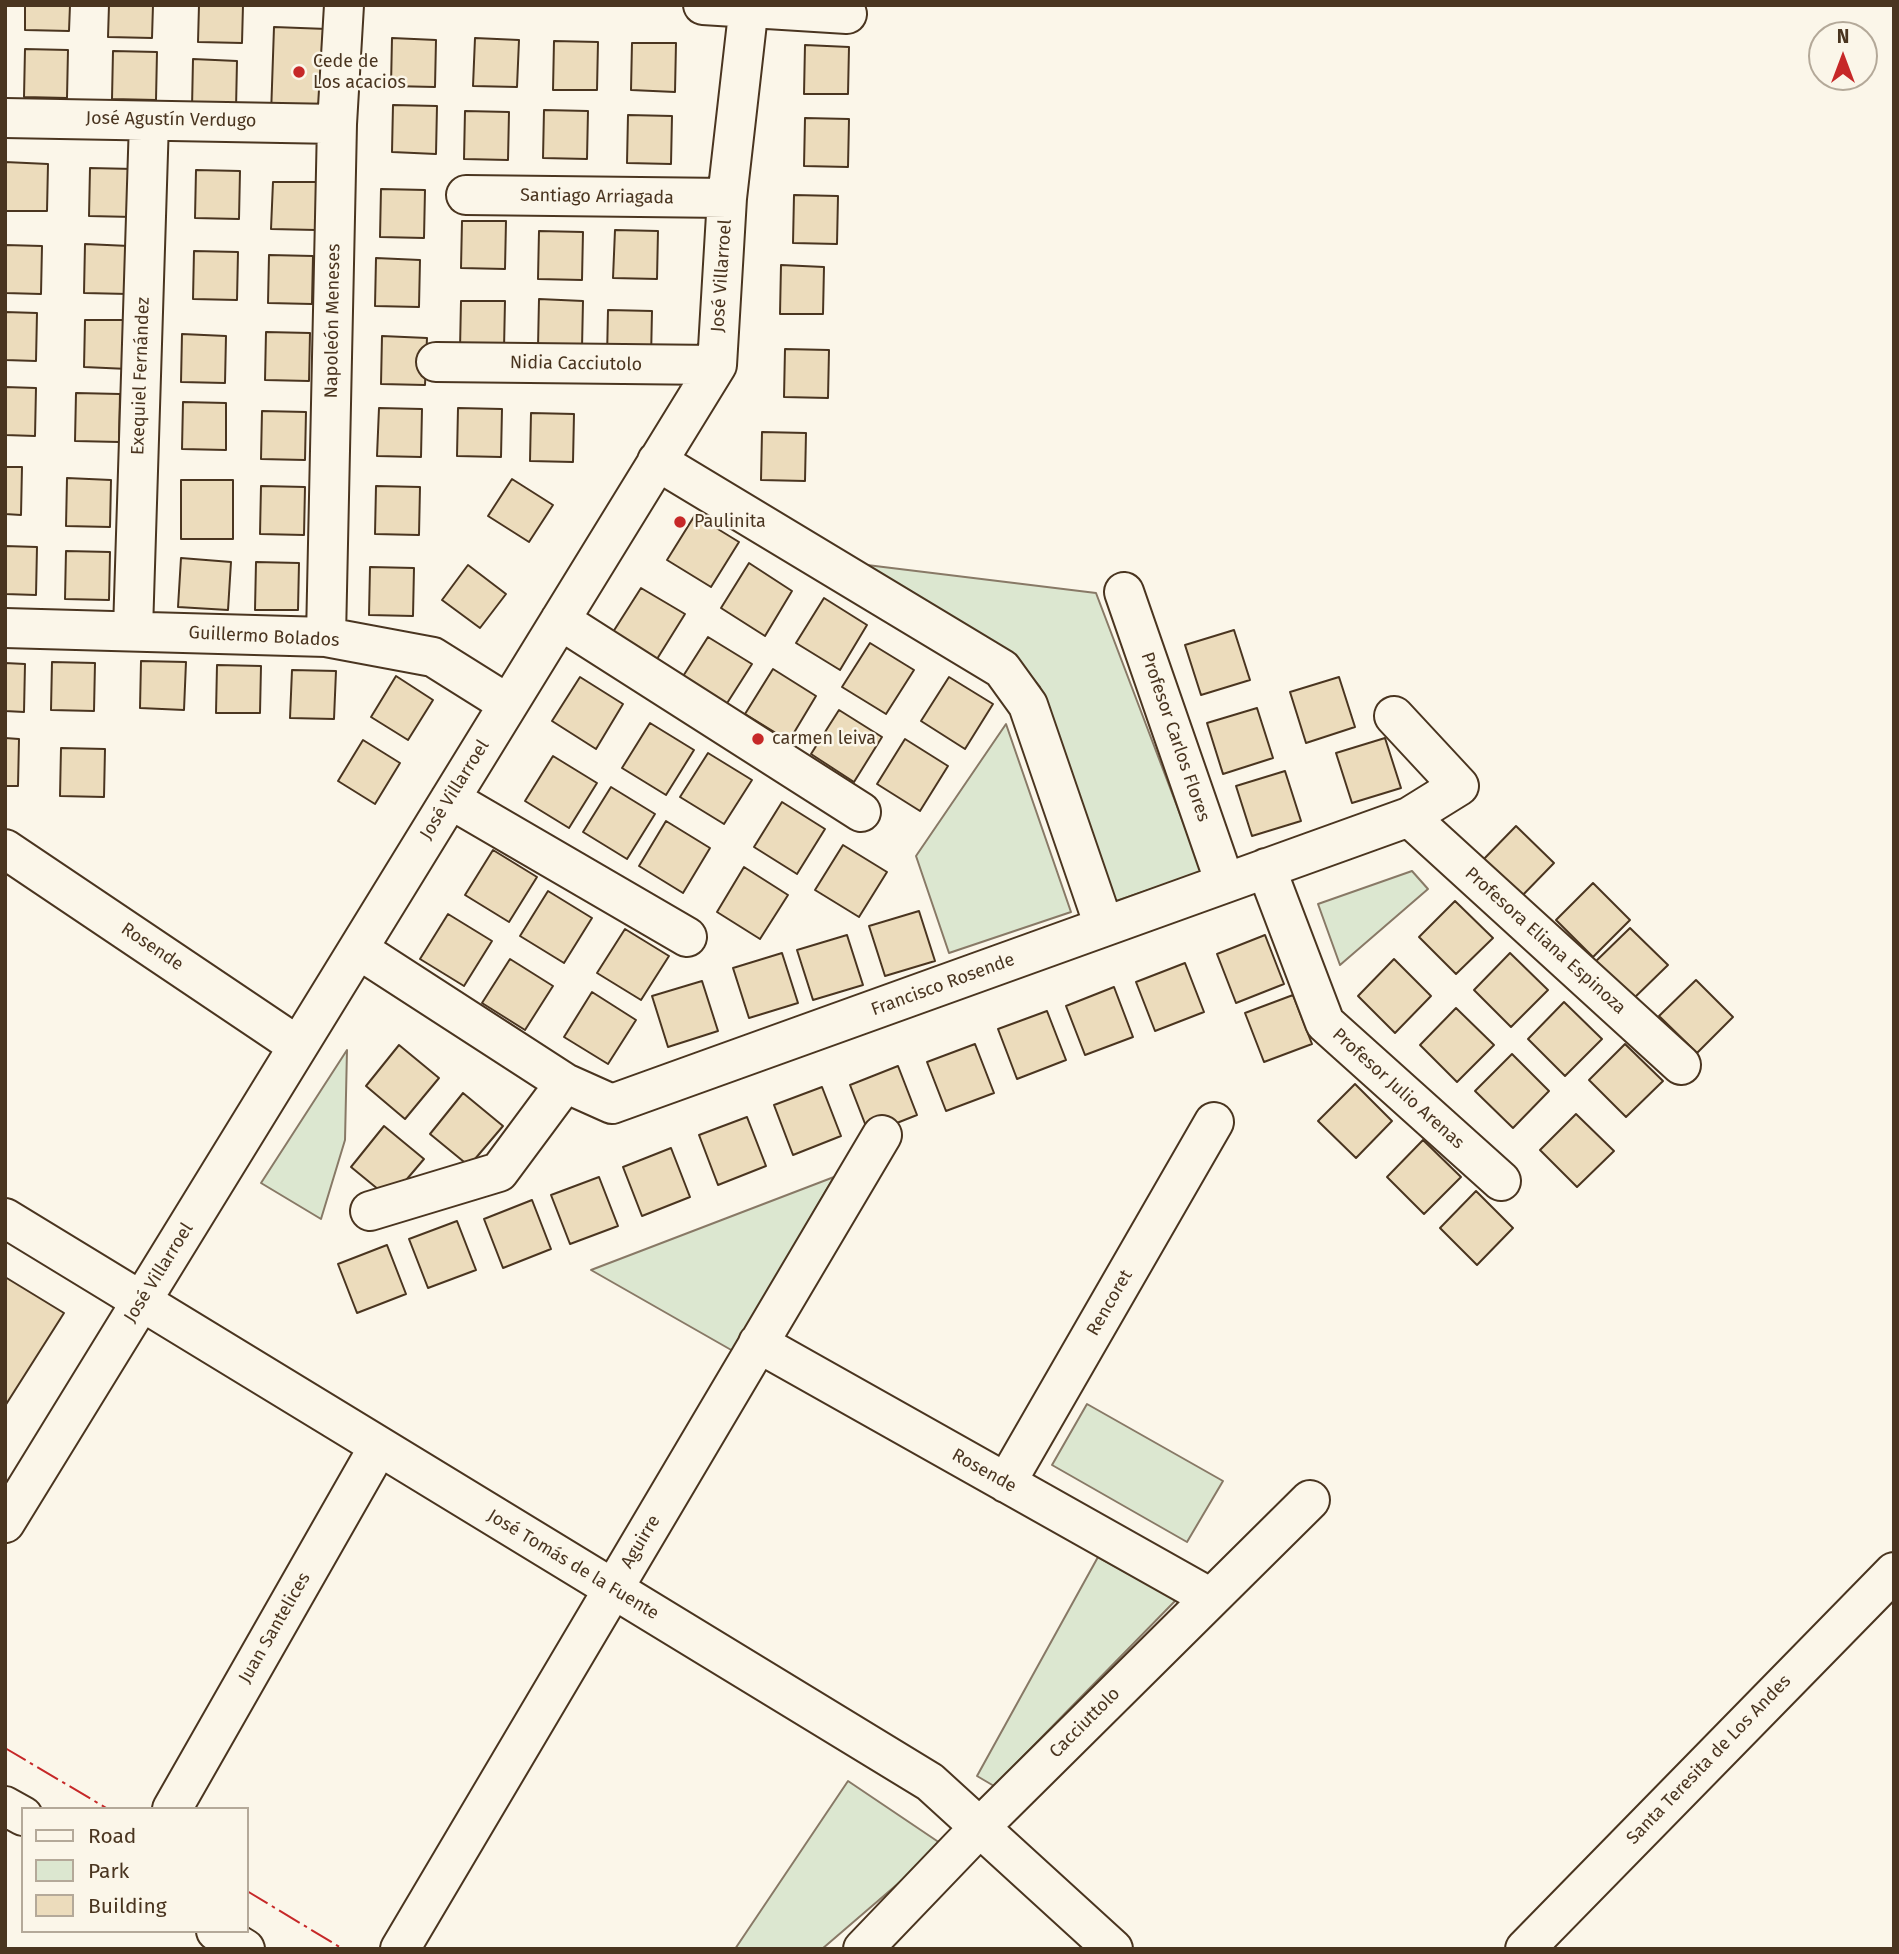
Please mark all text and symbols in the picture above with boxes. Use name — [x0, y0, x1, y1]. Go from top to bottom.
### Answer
north arrow — [1808, 21, 1878, 91]
text: N — [1837, 25, 1849, 48]
place label: Cede de Los acacios — [313, 51, 406, 94]
marker: Cede de Los acacios — [291, 64, 307, 80]
street label: José Agustín Verdugo — [85, 108, 257, 132]
street label: Santiago Arriagada — [520, 185, 674, 209]
street label: José Villarroel — [707, 219, 737, 333]
street label: Napoleón Meneses — [321, 243, 345, 399]
street label: Exequiel Fernández — [127, 296, 155, 456]
street label: Nidia Cacciutolo — [510, 352, 642, 376]
place label: Paulinita — [694, 511, 766, 533]
marker: Paulinita — [672, 514, 688, 530]
street label: Guillermo Bolados — [188, 622, 340, 652]
street label: Profesor Carlos Flores — [1136, 649, 1214, 825]
place label: carmen leiva — [772, 728, 876, 750]
marker: carmen leiva — [750, 731, 766, 747]
street label: José Villarroel — [416, 736, 494, 844]
street label: Profesora Eliana Espinoza — [1460, 863, 1630, 1019]
street label: Rosende — [117, 918, 187, 976]
street label: Francisco Rosende — [868, 949, 1018, 1021]
street label: Profesor Julio Arenas — [1328, 1024, 1468, 1154]
street label: José Villarroel — [120, 1219, 198, 1327]
street label: Rencoret — [1083, 1266, 1137, 1340]
street label: Rosende — [948, 1444, 1020, 1498]
street label: José Tomás de la Fuente — [483, 1505, 663, 1625]
street label: Aguirre — [617, 1511, 665, 1573]
street label: Juan Santelices — [235, 1569, 315, 1687]
street label: Santa Teresita de Los Andes — [1622, 1671, 1796, 1849]
street label: Cacciuttolo — [1045, 1683, 1125, 1763]
legend — [21, 1807, 248, 1933]
text: Road — [88, 1823, 136, 1849]
text: Park — [88, 1858, 129, 1884]
text: Building — [88, 1893, 167, 1919]

